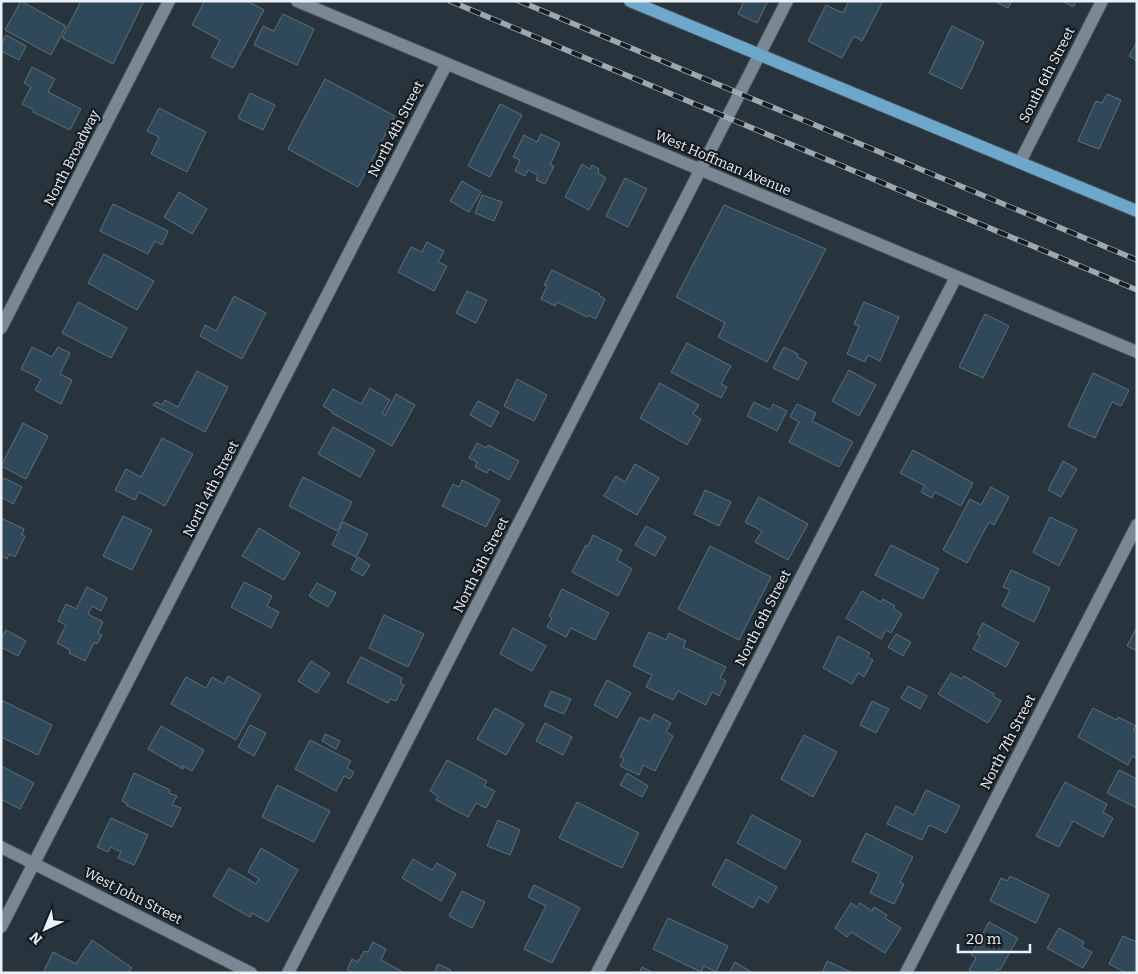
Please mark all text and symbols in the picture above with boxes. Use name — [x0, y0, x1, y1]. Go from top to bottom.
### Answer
street label: South 6th Street — [1015, 24, 1079, 126]
street label: North 4th Street — [364, 78, 428, 180]
street label: North Broadway — [40, 107, 104, 209]
street label: West Hoffman Avenue — [652, 127, 794, 199]
street label: North 4th Street — [179, 438, 243, 540]
street label: North 5th Street — [450, 514, 512, 616]
street label: North 6th Street — [731, 567, 795, 669]
street label: North 7th Street — [977, 692, 1039, 792]
street label: West John Street — [81, 864, 185, 928]
north arrow — [20, 904, 70, 954]
scale bar — [958, 922, 1030, 954]
text: N — [26, 928, 46, 948]
text: 20 m — [966, 930, 1002, 948]

